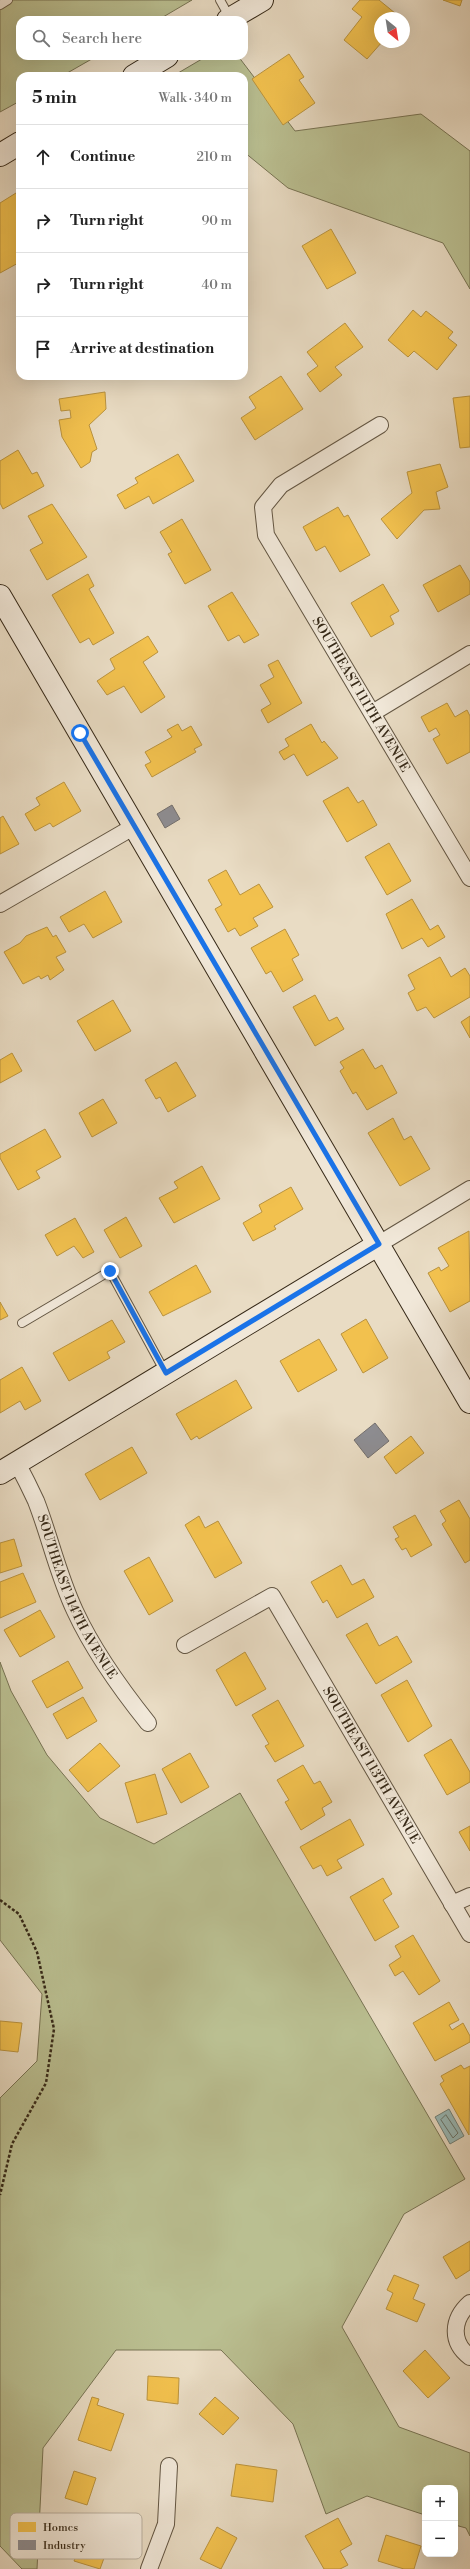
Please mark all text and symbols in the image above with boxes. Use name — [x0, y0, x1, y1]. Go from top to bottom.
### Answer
north arrow — [374, 12, 410, 48]
search box — [16, 16, 248, 60]
icon: search — [30, 27, 52, 49]
text: Search here — [62, 29, 142, 48]
text: 5 min — [32, 87, 77, 109]
text: Walk · 340 m — [159, 90, 232, 106]
icon: ahead — [32, 146, 54, 168]
text: Continue — [70, 147, 135, 166]
text: 210 m — [197, 149, 232, 165]
icon: right — [32, 210, 54, 232]
text: Turn right — [70, 211, 144, 230]
text: 90 m — [201, 213, 232, 229]
icon: right — [32, 274, 54, 296]
text: Turn right — [70, 275, 144, 294]
text: 40 m — [202, 277, 232, 293]
icon: arrive — [32, 338, 54, 360]
text: Arrive at destination — [70, 339, 214, 358]
street label: SOUTHEAST 111TH AVENUE — [309, 614, 413, 775]
route start — [71, 724, 89, 742]
route end — [101, 1262, 119, 1280]
street label: SOUTHEAST 114TH AVENUE — [34, 1512, 120, 1682]
street label: SOUTHEAST 113TH AVENUE — [319, 1684, 423, 1847]
map controls — [422, 2485, 458, 2557]
button: + — [422, 2485, 458, 2521]
legend — [10, 2513, 142, 2559]
text: Homes — [43, 2521, 78, 2535]
button: − — [422, 2521, 458, 2557]
text: Industry — [43, 2539, 86, 2553]

